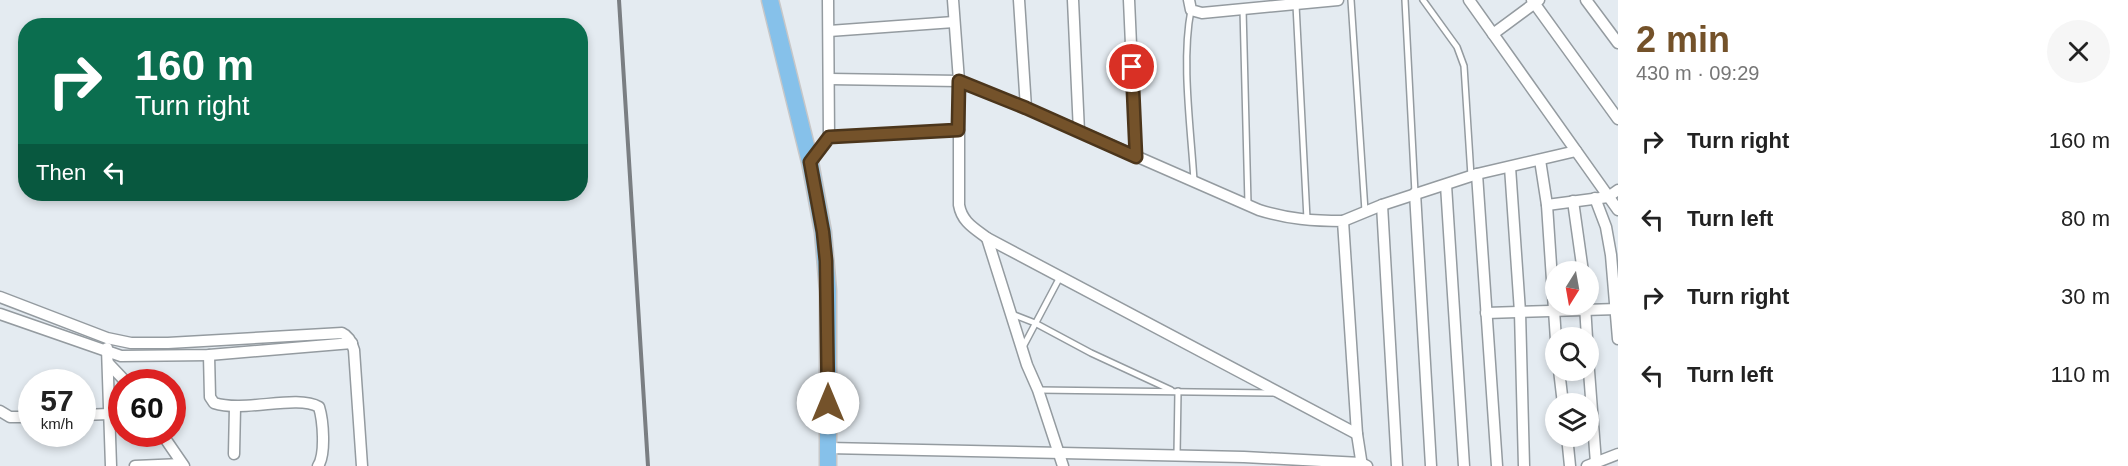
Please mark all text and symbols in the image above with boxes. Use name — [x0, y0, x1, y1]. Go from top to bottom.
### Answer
text: 2 min — [1636, 19, 1730, 60]
button: close — [2047, 20, 2110, 83]
pin — [1106, 41, 1157, 92]
icon: right — [36, 42, 114, 120]
text: 160 m — [135, 42, 254, 89]
icon: arrive — [1115, 50, 1148, 83]
text: 430 m · 09:29 — [1636, 62, 1759, 84]
text: Turn right — [135, 91, 250, 121]
icon: right — [1636, 125, 1669, 158]
text: Turn right — [1687, 128, 1789, 153]
text: 160 m — [2049, 128, 2110, 153]
icon: left — [98, 156, 131, 189]
text: Then — [36, 160, 86, 185]
icon: left — [1636, 203, 1669, 236]
text: Turn left — [1687, 206, 1773, 231]
text: 80 m — [2061, 206, 2110, 231]
north arrow — [1545, 261, 1599, 315]
map controls — [1545, 261, 1599, 447]
icon: right — [1636, 281, 1669, 314]
text: Turn right — [1687, 284, 1789, 309]
text: 30 m — [2061, 284, 2110, 309]
button: search — [1545, 327, 1599, 381]
icon: left — [1636, 359, 1669, 392]
text: Turn left — [1687, 362, 1773, 387]
text: 110 m — [2050, 362, 2110, 387]
speed limit sign: 60 — [108, 369, 186, 447]
position arrow — [796, 371, 860, 435]
text: 57 — [40, 384, 74, 417]
button: layers — [1545, 393, 1599, 447]
text: km/h — [41, 415, 73, 432]

